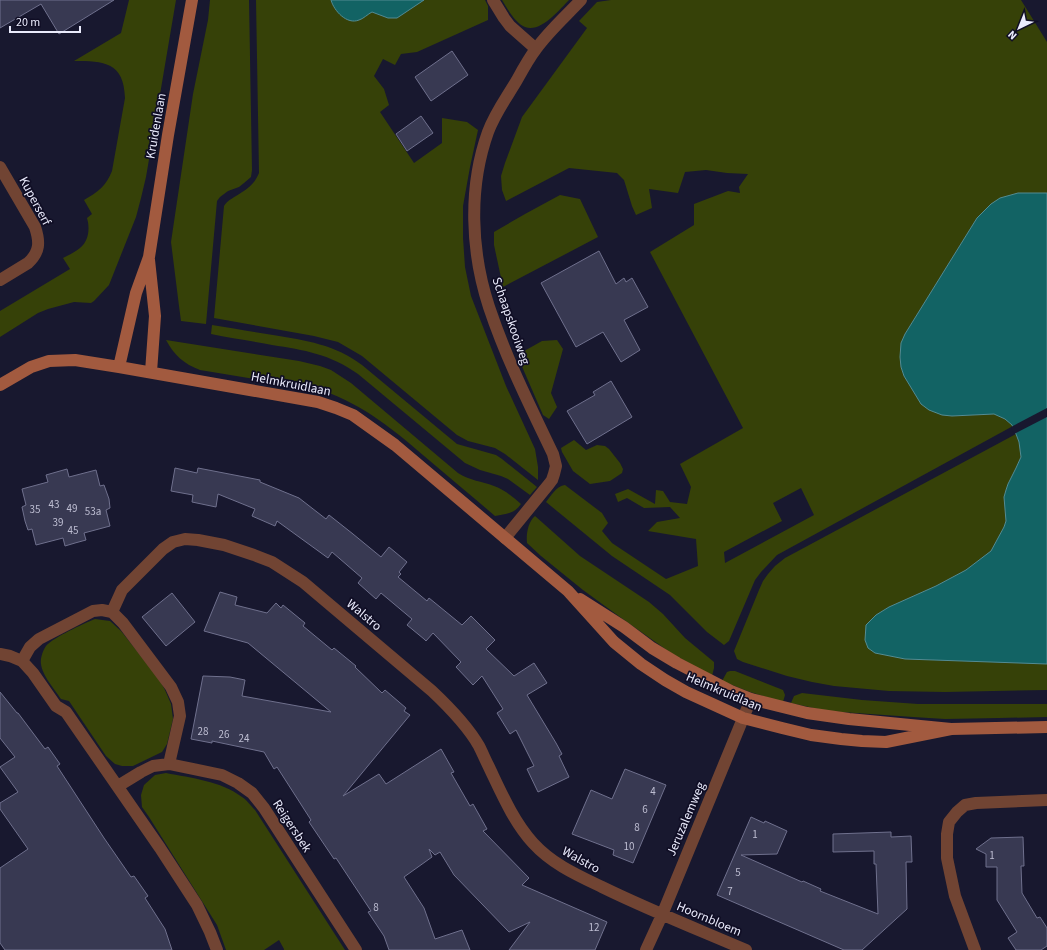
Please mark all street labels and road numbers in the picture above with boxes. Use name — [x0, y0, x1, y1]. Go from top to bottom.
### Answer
street label: Kruidenlaan — [141, 92, 171, 160]
street label: Kuperserf — [15, 173, 56, 230]
street label: Schaapskooiweg — [488, 275, 535, 368]
street label: Helmkruidlaan — [250, 367, 332, 401]
street label: Walstro — [343, 595, 385, 635]
street label: Helmkruidlaan — [683, 668, 765, 716]
street label: Jeruzalemweg — [662, 779, 710, 859]
street label: Reigersbek — [268, 796, 316, 856]
street label: Walstro — [559, 842, 603, 878]
street label: Hoornbloem — [674, 897, 744, 941]

